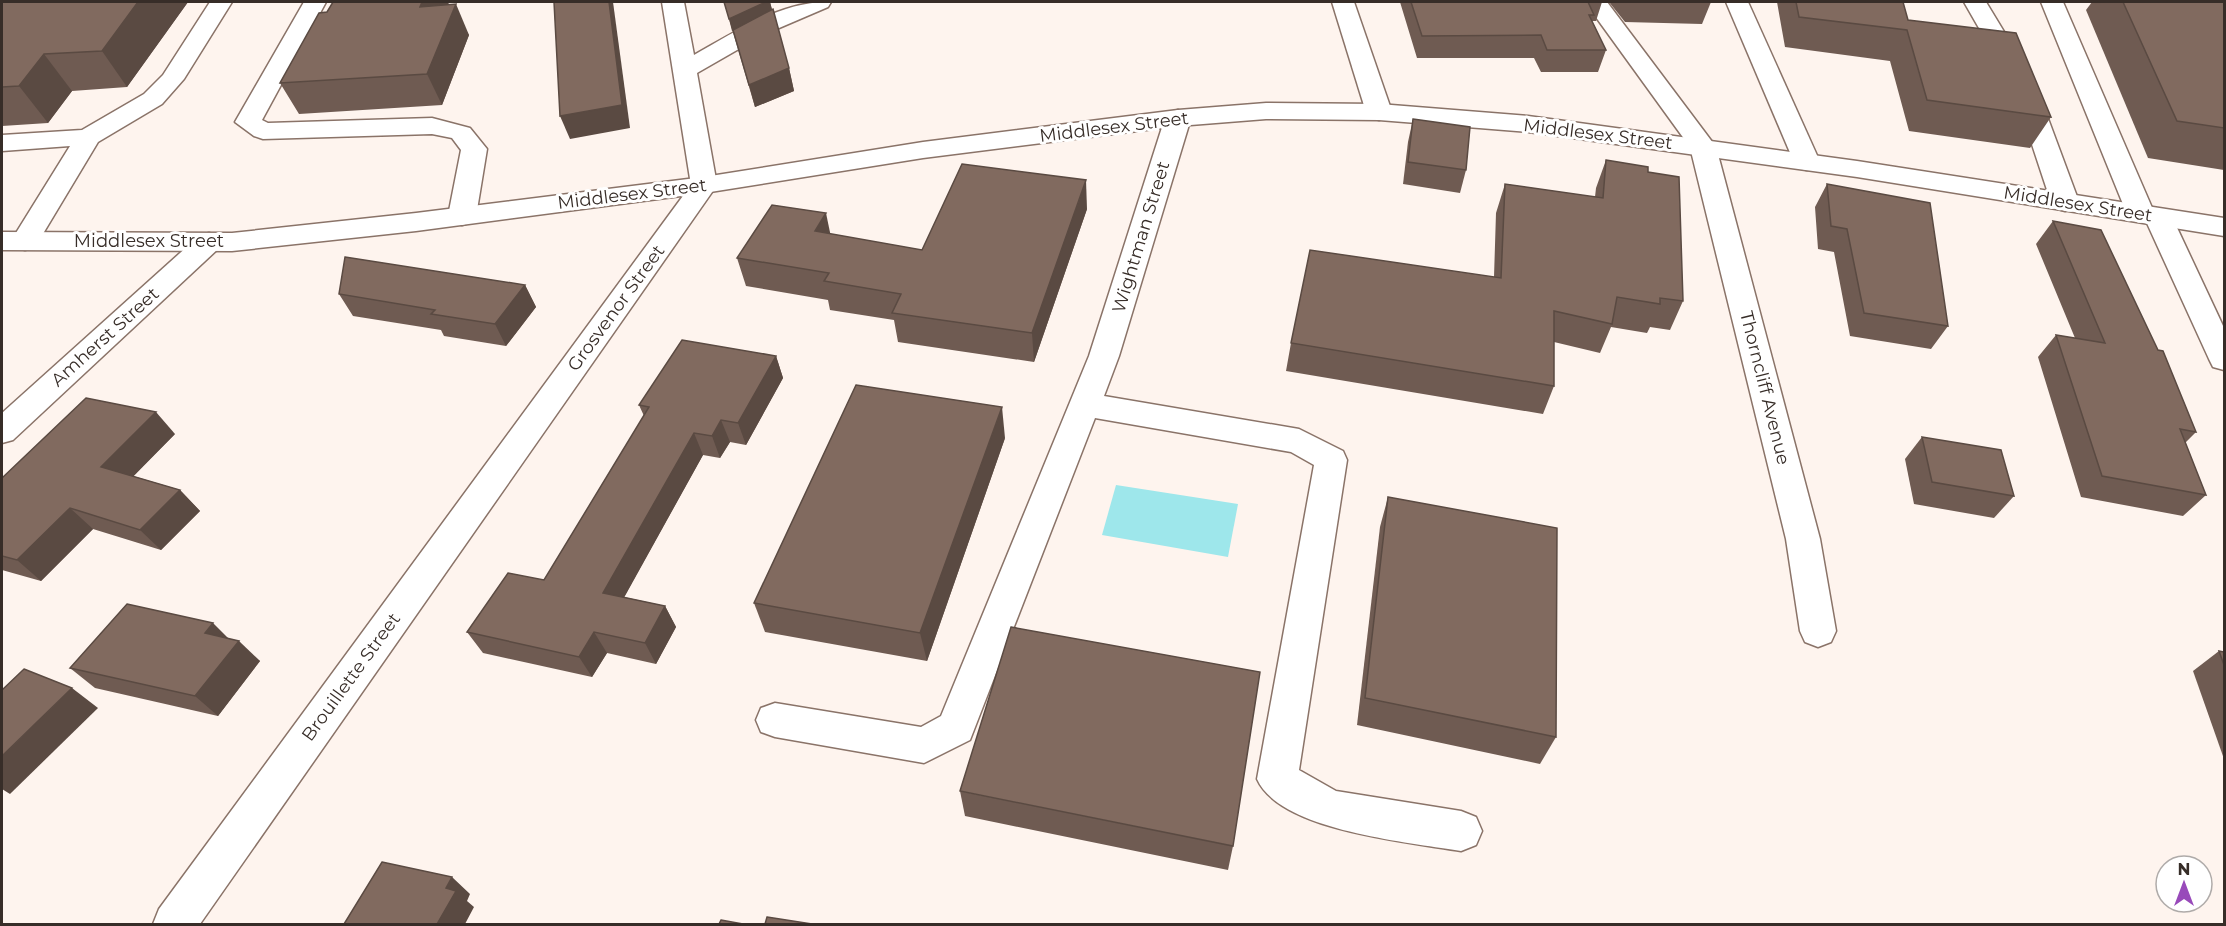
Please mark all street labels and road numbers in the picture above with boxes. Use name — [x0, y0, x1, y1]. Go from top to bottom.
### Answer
street label: Middlesex Street — [1038, 107, 1190, 147]
street label: Middlesex Street — [1522, 114, 1674, 154]
street label: Wightman Street — [1107, 159, 1175, 315]
street label: Middlesex Street — [556, 174, 708, 214]
street label: Middlesex Street — [2002, 181, 2154, 227]
street label: Middlesex Street — [74, 230, 224, 252]
street label: Grosvenor Street — [563, 240, 669, 376]
street label: Amherst Street — [47, 283, 163, 391]
street label: Thorncliff Avenue — [1735, 309, 1795, 467]
street label: Brouillette Street — [297, 608, 405, 746]

